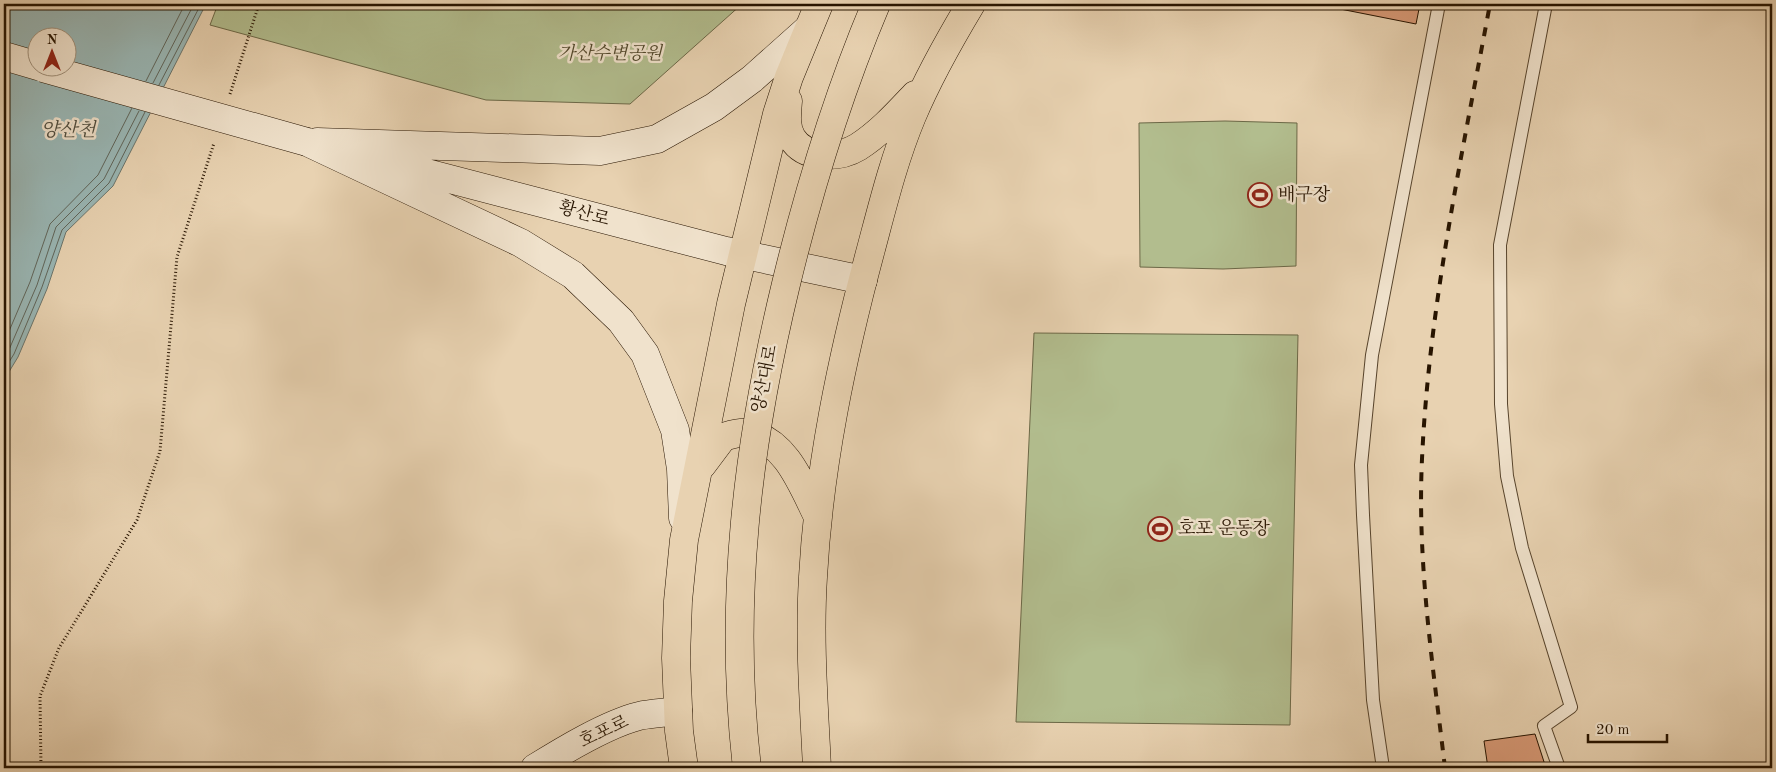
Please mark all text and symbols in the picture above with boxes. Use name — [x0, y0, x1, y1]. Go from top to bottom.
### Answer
north arrow — [28, 28, 78, 78]
text: N — [47, 33, 58, 47]
park label: 가산수변공원 — [558, 43, 664, 63]
water label: 양산천 — [40, 119, 97, 141]
sports icon: 배구장 — [1247, 182, 1273, 208]
place label: 배구장 — [1278, 185, 1331, 204]
street label: 황산로 — [556, 197, 612, 229]
street label: 양산대로 — [749, 343, 780, 415]
sports icon: 호포 운동장 — [1147, 516, 1173, 542]
place label: 호포 운동장 — [1178, 518, 1271, 538]
street label: 호포로 — [576, 711, 631, 751]
scale bar — [1588, 712, 1667, 744]
text: 20 m — [1596, 723, 1630, 738]

